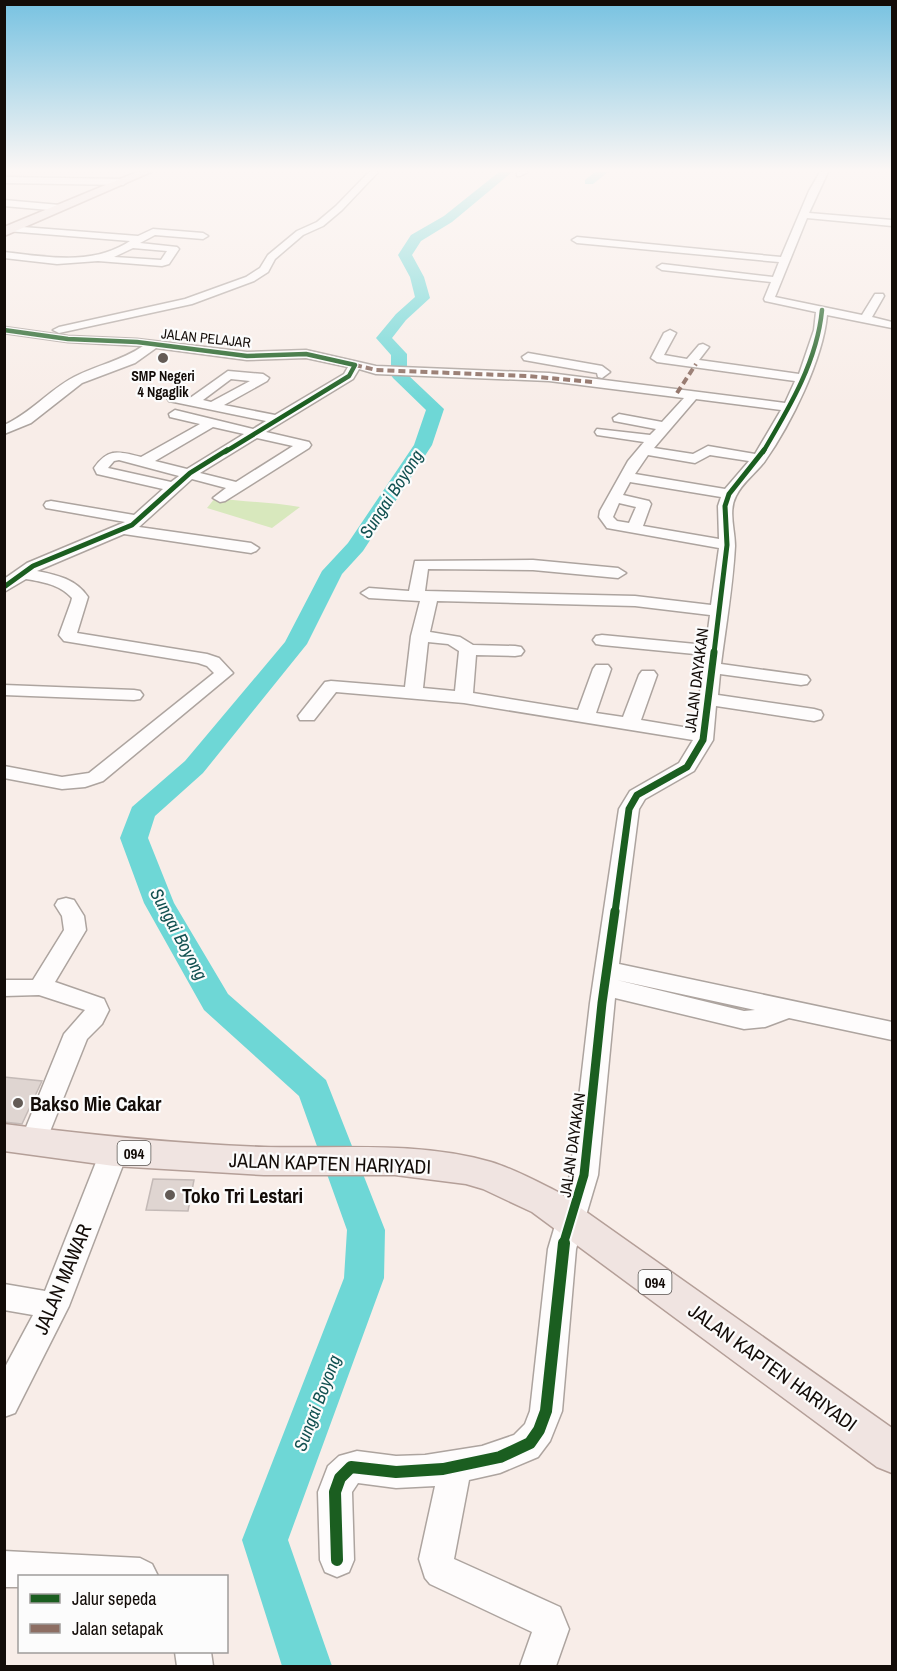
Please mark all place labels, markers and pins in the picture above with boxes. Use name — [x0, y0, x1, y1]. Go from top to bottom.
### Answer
marker: SMP Negeri 4 Ngaglik — [156, 351, 170, 365]
place label: SMP Negeri 4 Ngaglik — [131, 367, 195, 401]
place label: Bakso Mie Cakar — [30, 1090, 162, 1117]
marker: Bakso Mie Cakar — [11, 1096, 25, 1110]
place label: Toko Tri Lestari — [182, 1182, 303, 1209]
marker: Toko Tri Lestari — [163, 1188, 177, 1202]

